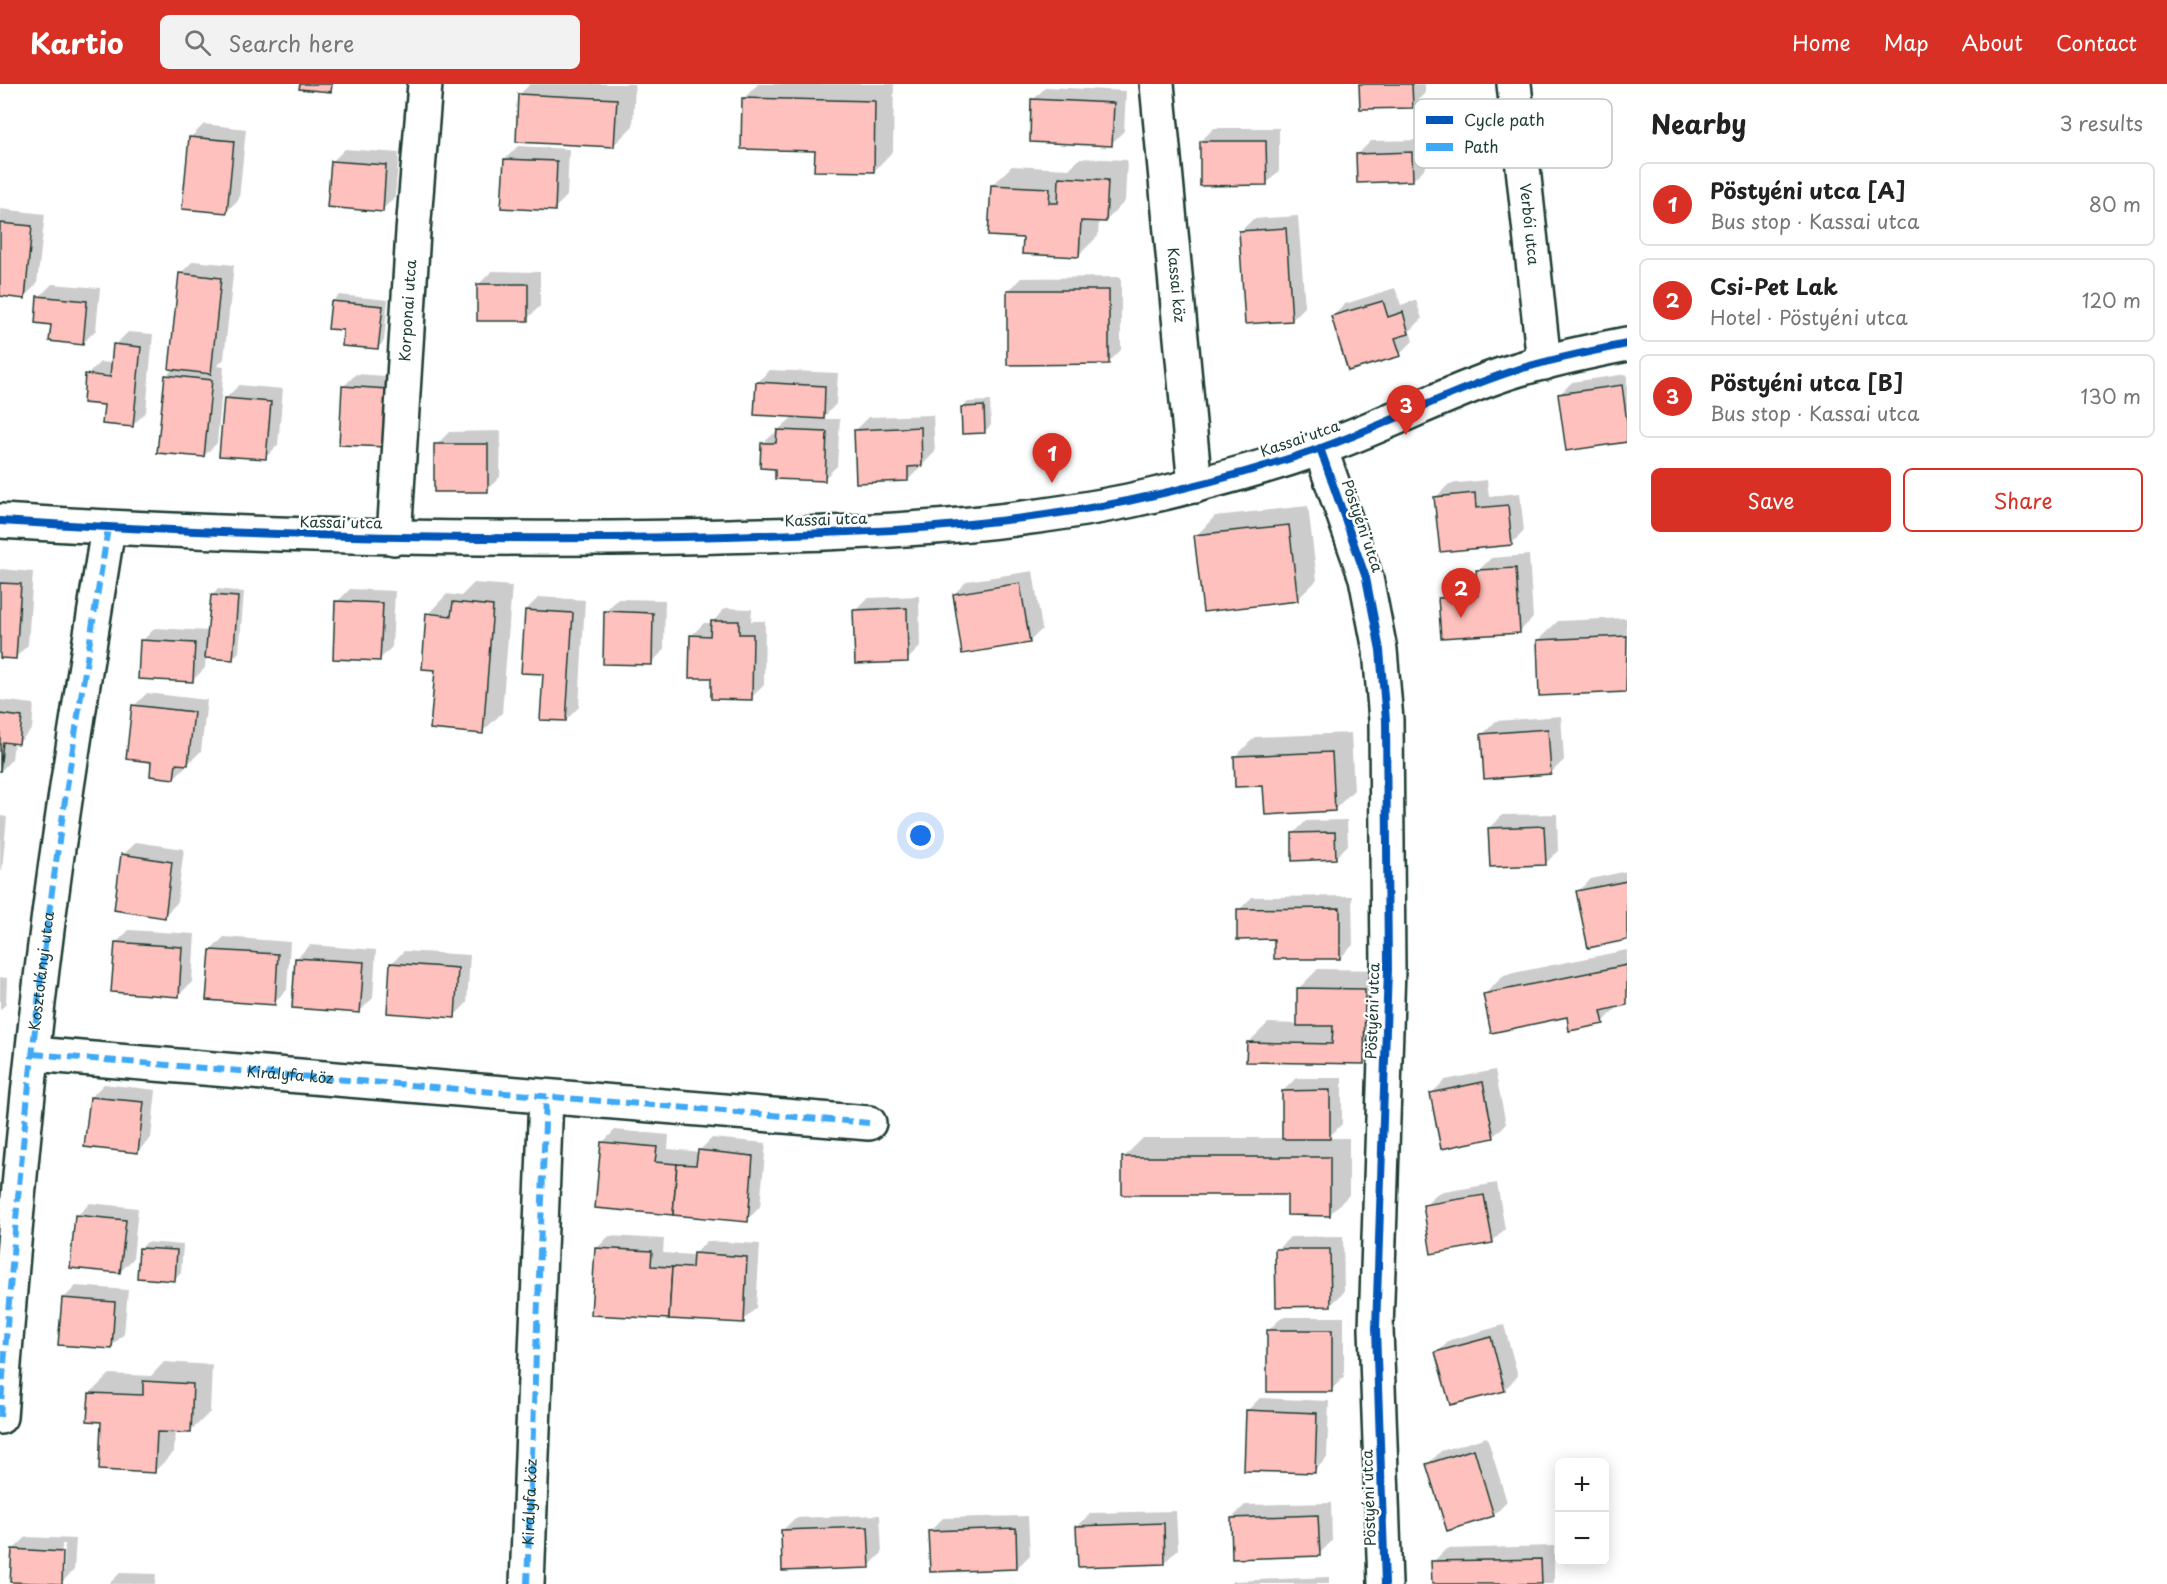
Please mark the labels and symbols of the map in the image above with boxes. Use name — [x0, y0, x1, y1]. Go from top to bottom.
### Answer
legend — [1414, 99, 1612, 168]
text: Cycle path — [1464, 107, 1545, 131]
text: Path — [1464, 134, 1499, 158]
street label: Verbói utca — [1515, 182, 1546, 266]
street label: Kassai köz — [1163, 246, 1193, 324]
street label: Korponai utca — [392, 258, 421, 362]
pin: 3 — [1386, 386, 1426, 435]
street label: Kassai utca — [1257, 413, 1343, 462]
pin: 1 — [1032, 434, 1072, 483]
street label: Pöstyéni utca — [1337, 476, 1390, 576]
street label: Kassai utca — [784, 506, 868, 531]
street label: Kassai utca — [299, 509, 383, 534]
pin: 2 — [1442, 568, 1480, 618]
your location — [906, 821, 935, 850]
street label: Kosztolányi utca — [22, 909, 59, 1032]
street label: Pöstyéni utca — [1358, 962, 1385, 1060]
street label: Királyfa köz — [246, 1059, 335, 1089]
street label: Pöstyéni utca — [1354, 1449, 1381, 1547]
street label: Királyfa köz — [516, 1458, 542, 1546]

